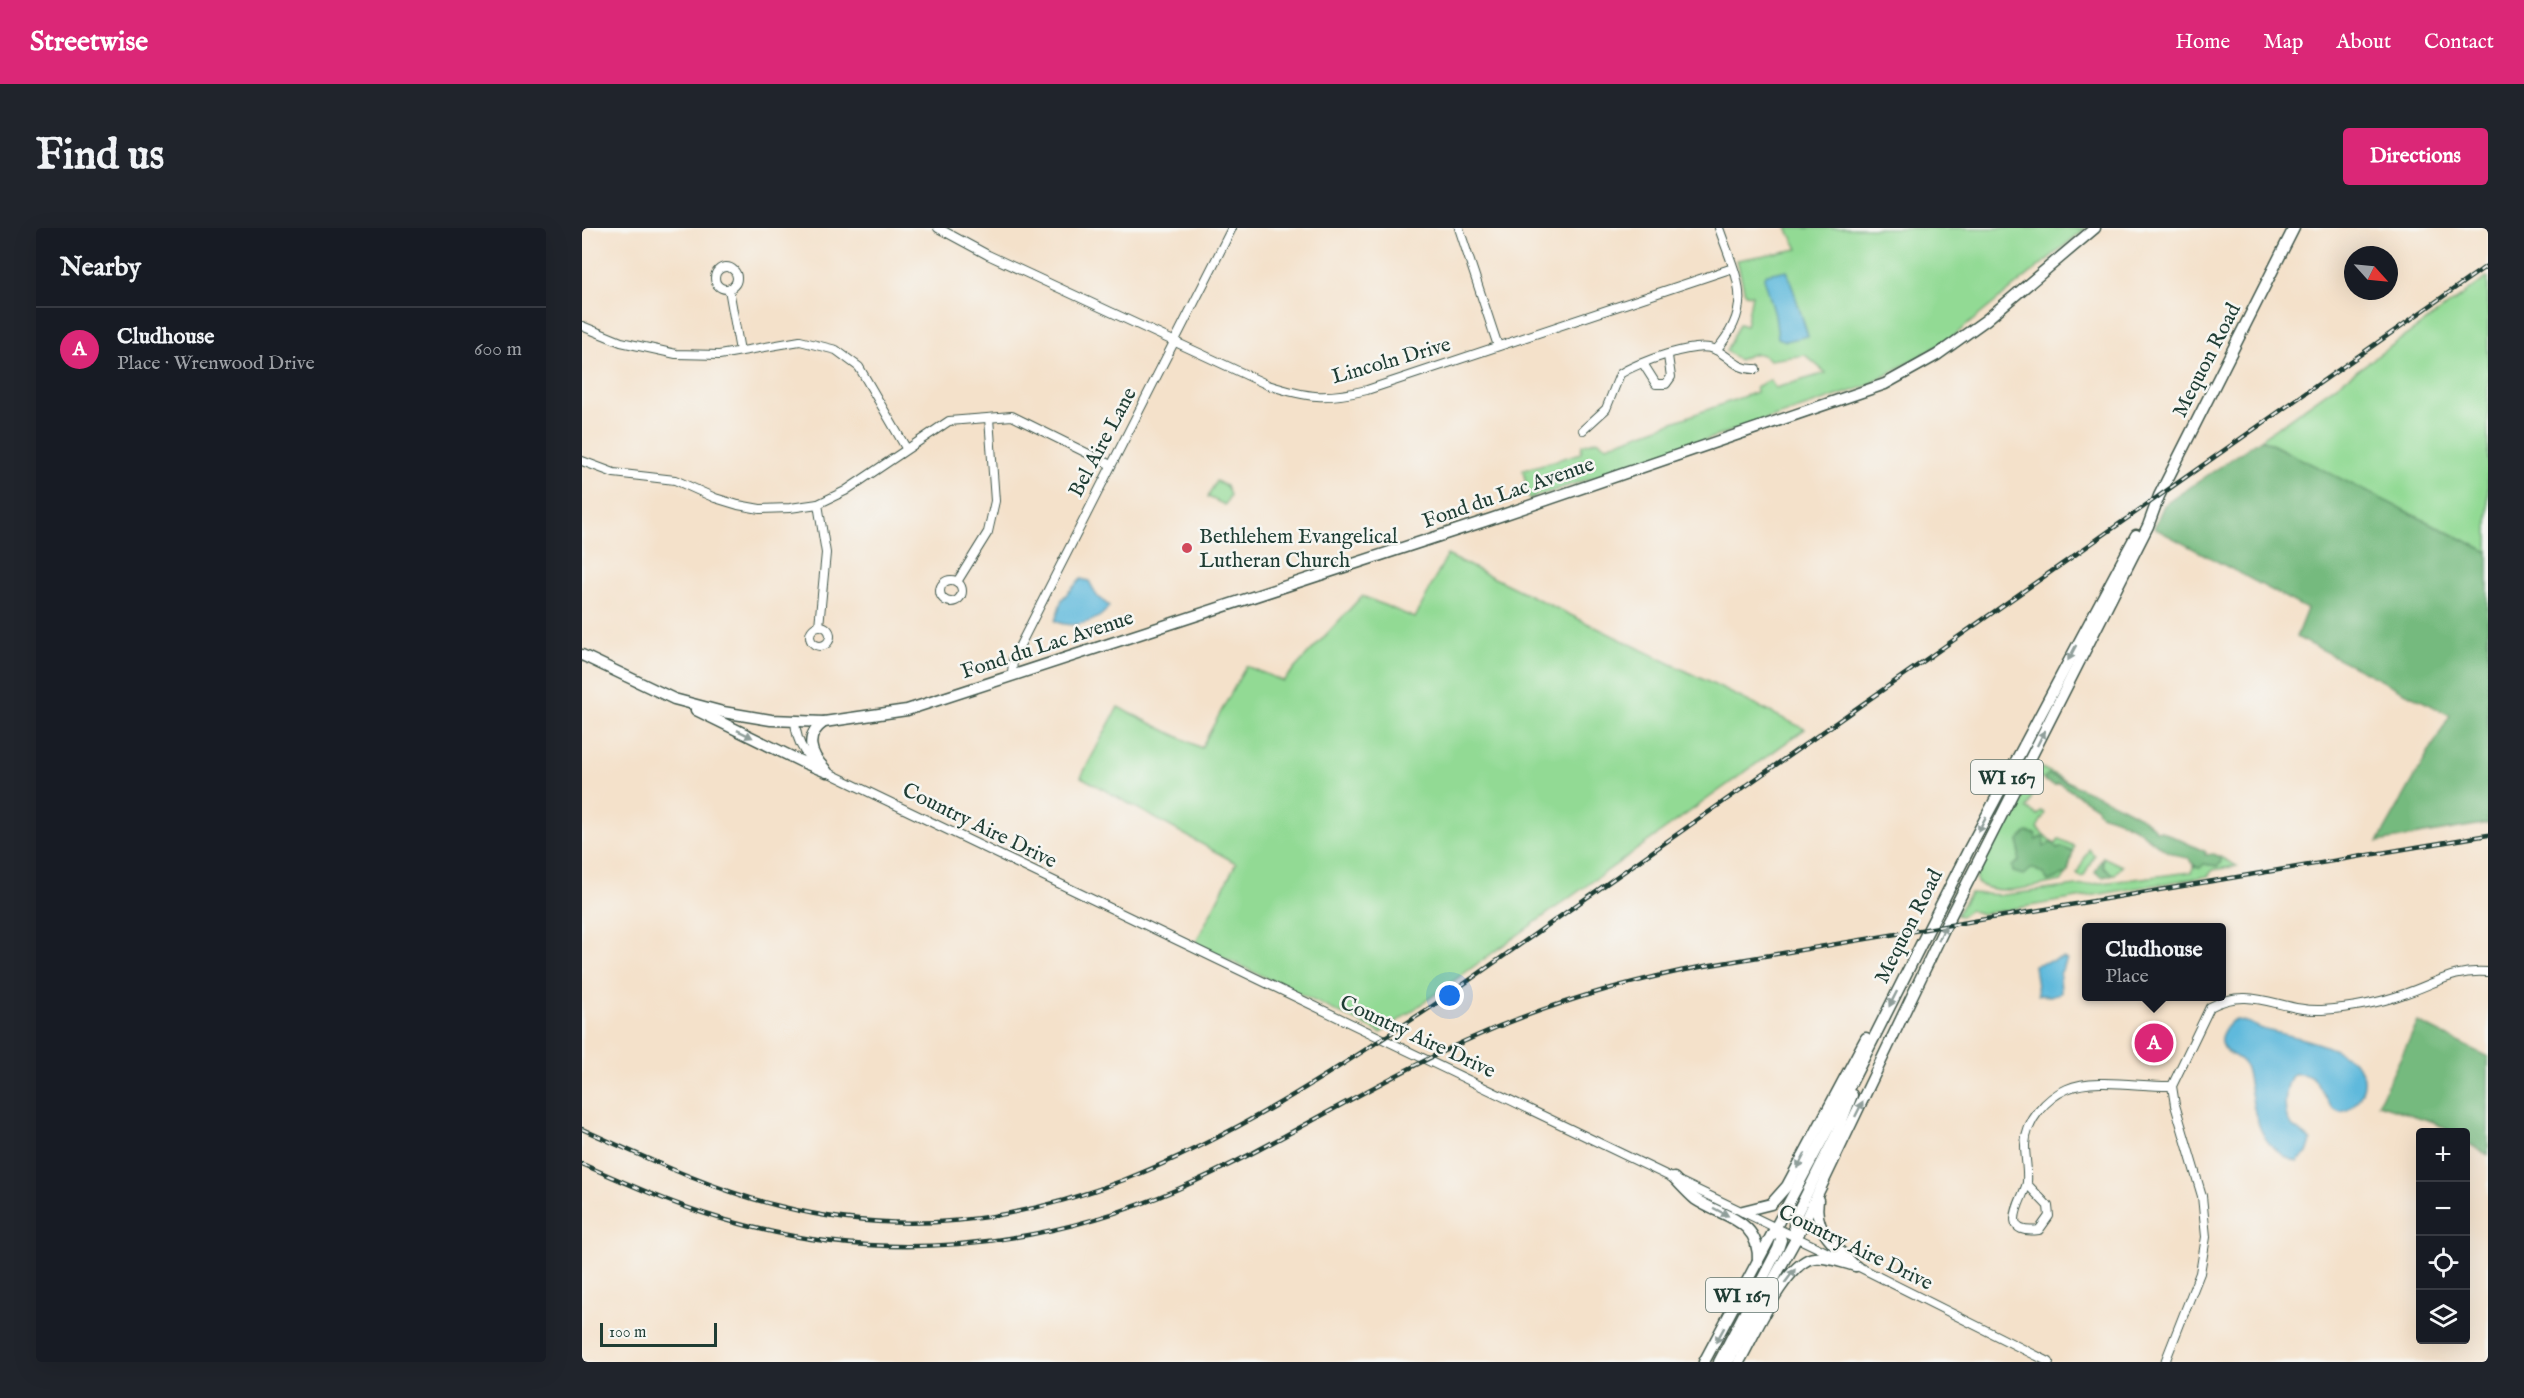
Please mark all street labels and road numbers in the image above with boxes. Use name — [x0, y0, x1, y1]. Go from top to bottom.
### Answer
street label: Mequon Road — [2167, 298, 2248, 422]
street label: Lincoln Drive — [1329, 331, 1454, 391]
street label: Bel Aire Lane — [1063, 383, 1144, 502]
street label: Fond du Lac Avenue — [1419, 451, 1598, 535]
street label: Fond du Lac Avenue — [958, 605, 1137, 686]
road number: WI 167 — [1971, 760, 2043, 794]
street label: Country Aire Drive — [898, 777, 1061, 876]
street label: Mequon Road — [1869, 864, 1950, 988]
street label: Country Aire Drive — [1335, 989, 1500, 1085]
street label: Country Aire Drive — [1774, 1199, 1937, 1298]
road number: WI 167 — [1706, 1278, 1778, 1312]

